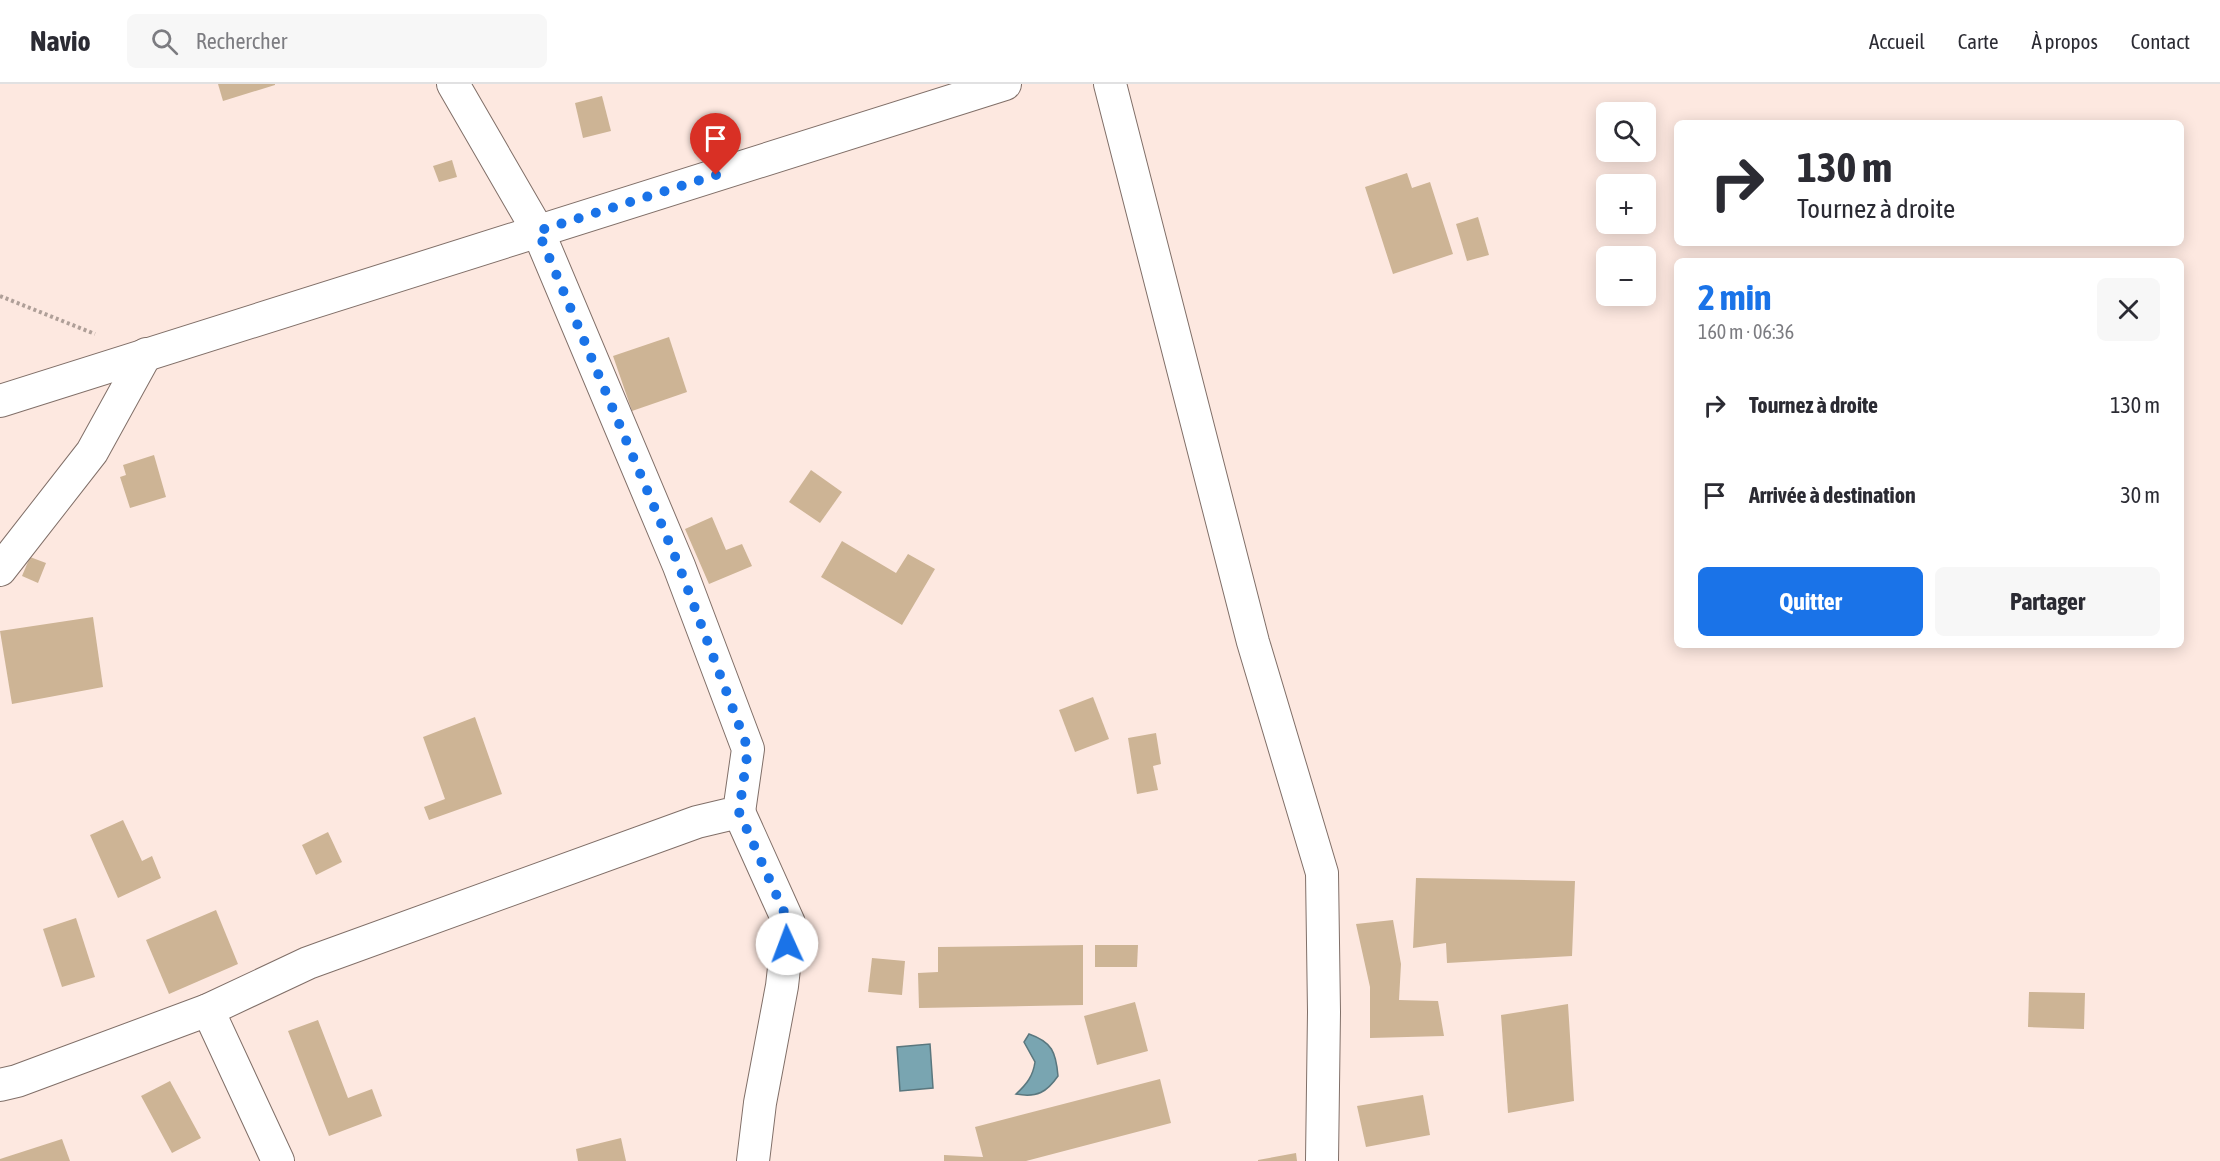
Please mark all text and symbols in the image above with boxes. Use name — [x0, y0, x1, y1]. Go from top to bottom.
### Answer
search box — [127, 14, 547, 68]
text: Navio — [30, 25, 91, 57]
icon: search — [148, 25, 181, 58]
text: Rechercher — [196, 28, 287, 54]
text: Accueil — [1869, 29, 1925, 53]
text: Carte — [1958, 29, 1998, 53]
text: À propos — [2031, 29, 2098, 53]
text: Contact — [2131, 29, 2190, 53]
map controls — [1596, 102, 1656, 306]
button: search — [1596, 102, 1656, 162]
pin — [690, 113, 741, 175]
icon: arrive — [699, 122, 732, 155]
text: 130 m — [1797, 143, 1892, 191]
icon: right — [1698, 144, 1776, 222]
button: + — [1596, 174, 1656, 234]
text: Tournez à droite — [1797, 193, 1955, 224]
button: − — [1596, 246, 1656, 306]
text: 2 min — [1698, 276, 1772, 318]
button: close — [2097, 278, 2160, 341]
text: 160 m · 06:36 — [1698, 320, 1794, 343]
icon: right — [1698, 389, 1731, 422]
text: Tournez à droite — [1749, 392, 1878, 418]
text: 130 m — [2110, 392, 2160, 418]
icon: arrive — [1698, 479, 1731, 512]
text: Arrivée à destination — [1749, 482, 1916, 508]
text: 30 m — [2120, 482, 2160, 508]
button: Quitter — [1698, 567, 1923, 636]
button: Partager — [1935, 567, 2160, 636]
position arrow — [755, 912, 819, 976]

